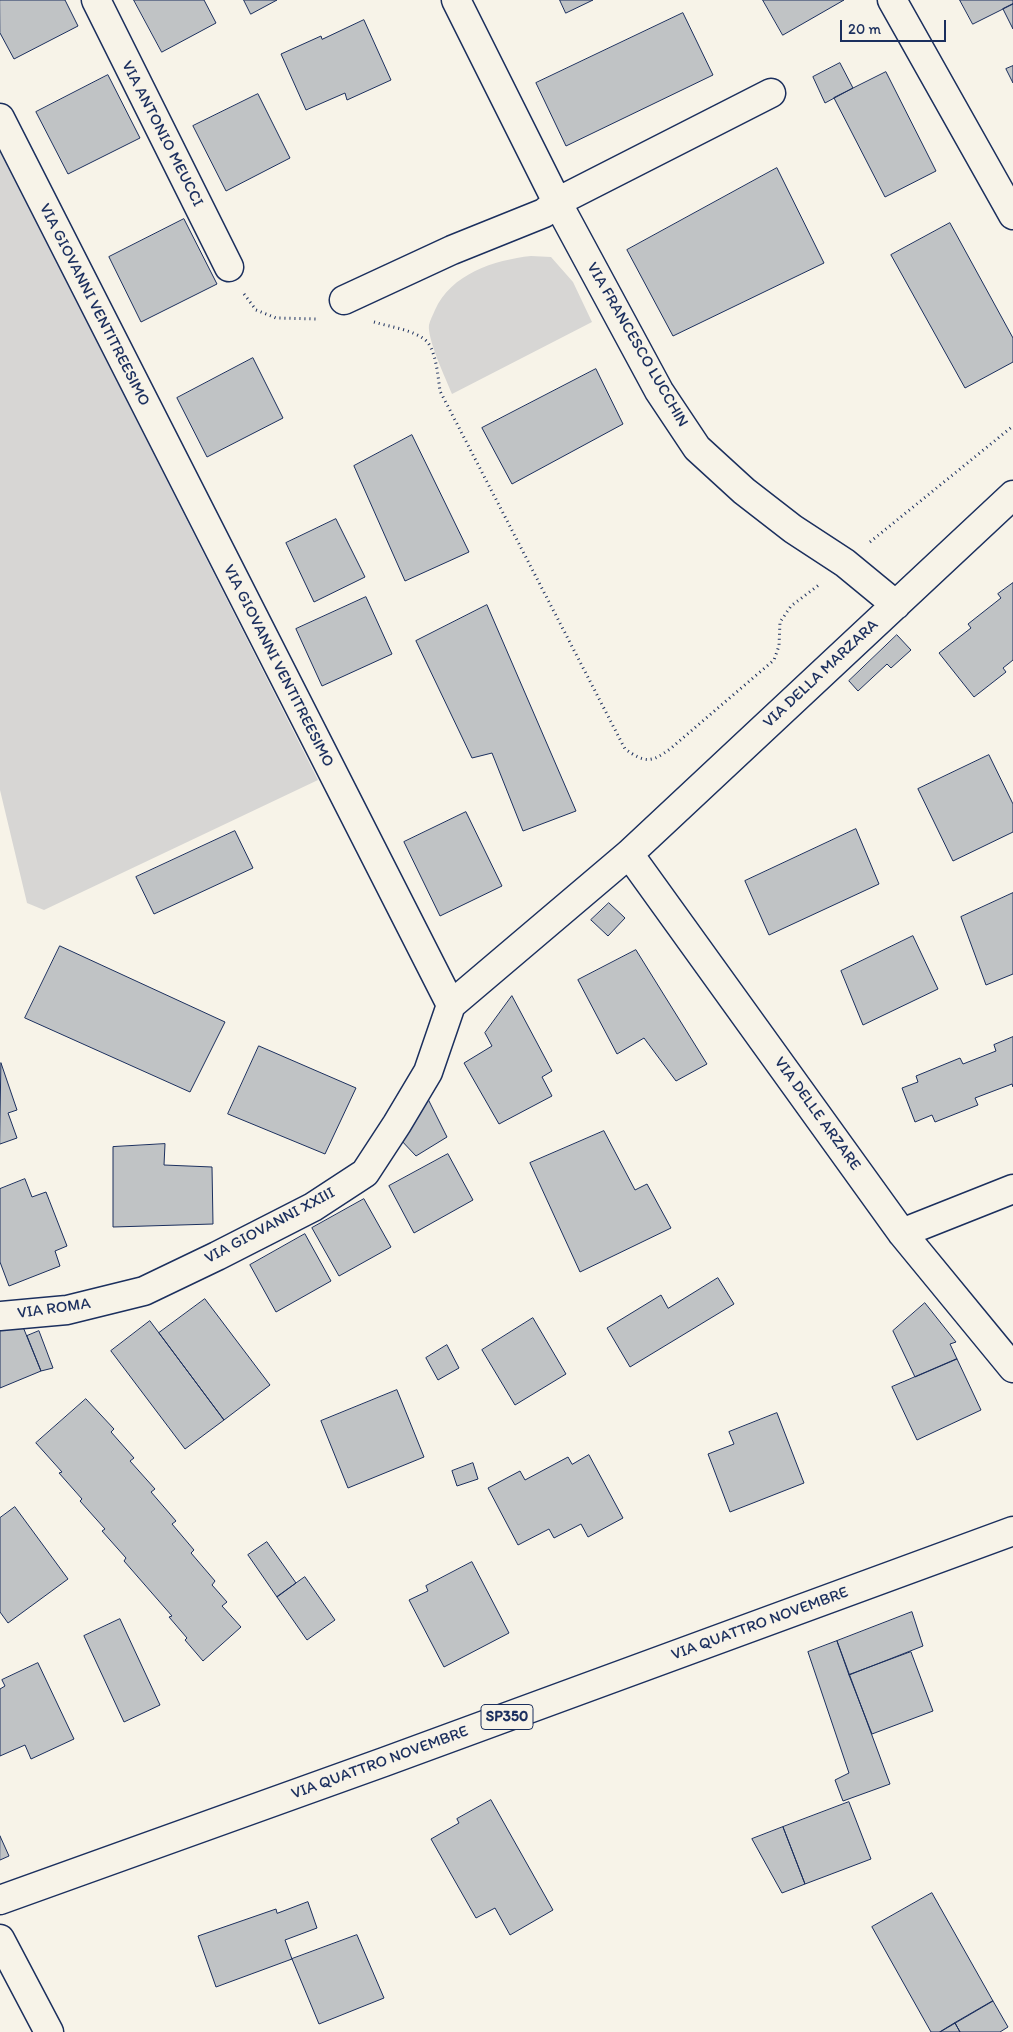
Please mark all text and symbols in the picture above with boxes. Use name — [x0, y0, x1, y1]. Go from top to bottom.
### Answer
scale bar — [843, 10, 949, 42]
text: 20 m — [848, 20, 881, 38]
street label: VIA ANTONIO MEUCCI — [117, 58, 207, 210]
street label: VIA GIOVANNI VENTITREESIMO — [34, 201, 154, 409]
street label: VIA FRANCESCO LUCCHIN — [582, 259, 692, 431]
street label: VIA GIOVANNI VENTITREESIMO — [218, 562, 338, 770]
street label: VIA DELLA MARZARA — [759, 616, 883, 732]
street label: VIA DELLE ARZARE — [769, 1054, 865, 1174]
street label: VIA GIOVANNI XXIII — [202, 1184, 338, 1268]
street label: VIA ROMA — [16, 1294, 92, 1324]
street label: VIA QUATTRO NOVEMBRE — [669, 1583, 851, 1665]
road number: SP350 — [481, 1704, 533, 1730]
street label: VIA QUATTRO NOVEMBRE — [289, 1722, 471, 1804]

